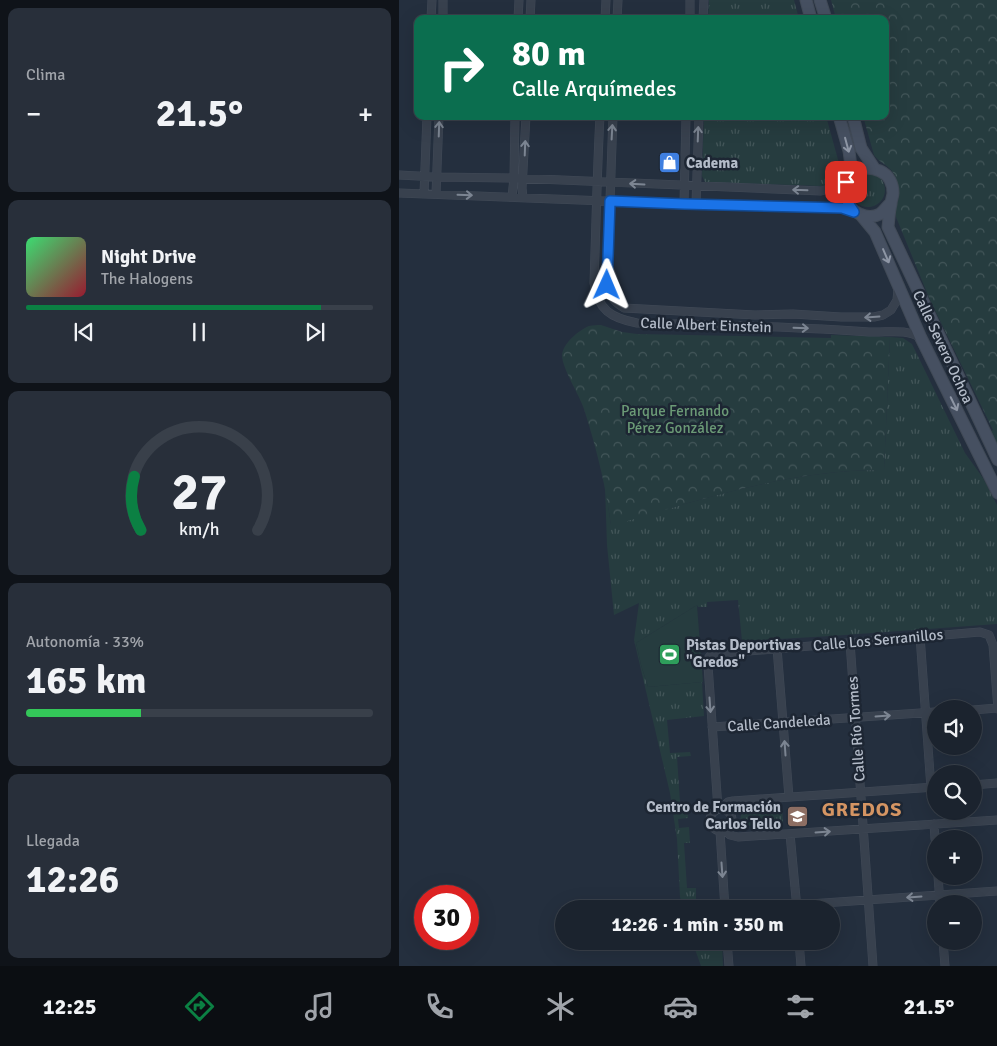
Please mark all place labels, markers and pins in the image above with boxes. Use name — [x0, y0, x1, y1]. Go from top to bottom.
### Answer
shop icon: Cadema — [658, 151, 682, 175]
place label: Cadema — [686, 154, 738, 172]
pin — [825, 161, 867, 203]
place label: Pistas Deportivas "Gredos" — [686, 636, 801, 671]
sports icon: Pistas Deportivas "Gredos" — [658, 642, 682, 666]
place label: Centro de Formación Carlos Tello — [646, 798, 781, 833]
school or university icon: Centro de Formación Carlos Tello — [785, 804, 809, 828]

